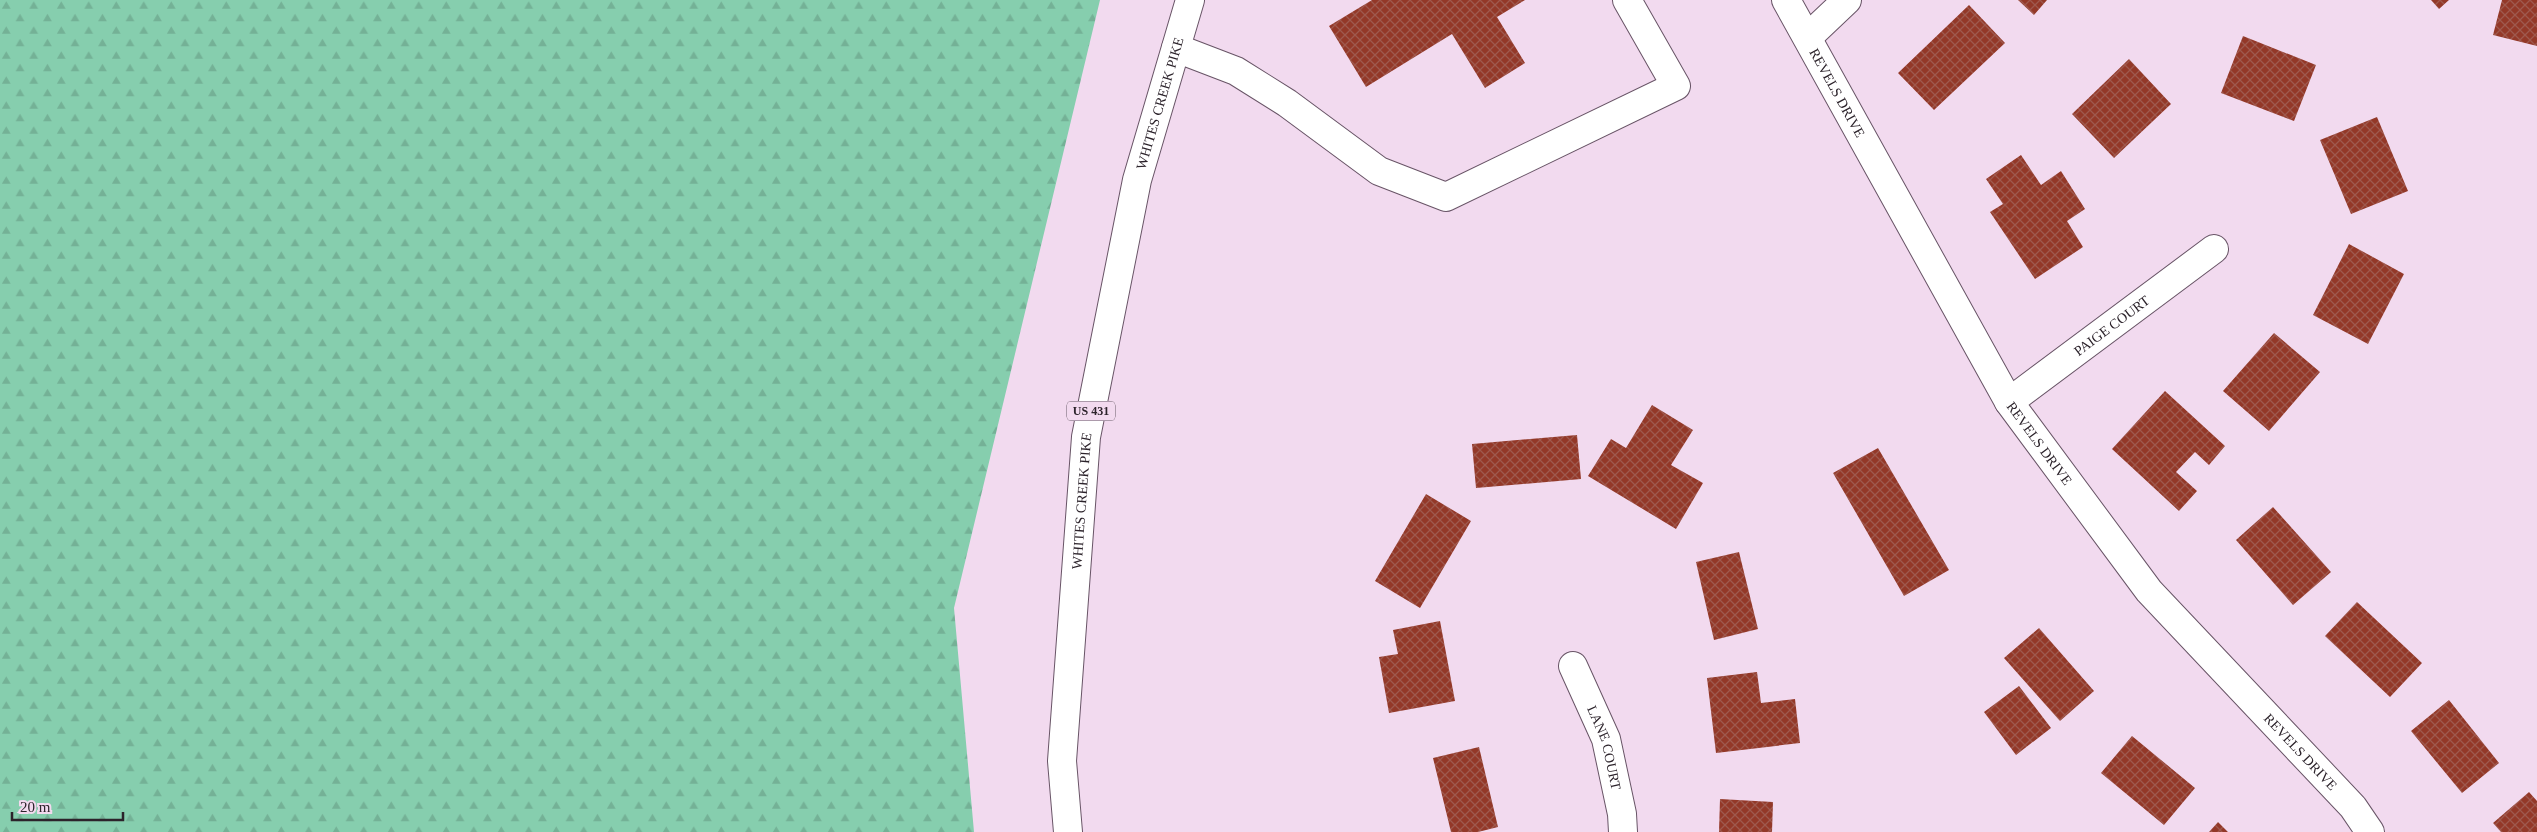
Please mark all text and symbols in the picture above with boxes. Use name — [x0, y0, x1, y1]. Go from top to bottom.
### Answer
street label: WHITES CREEK PIKE — [1133, 36, 1187, 171]
street label: REVELS DRIVE — [1806, 46, 1868, 140]
street label: PAIGE COURT — [2071, 293, 2153, 359]
street label: REVELS DRIVE — [2004, 399, 2075, 488]
road number: US 431 — [1067, 402, 1115, 421]
street label: WHITES CREEK PIKE — [1069, 431, 1095, 570]
street label: LANE COURT — [1584, 703, 1624, 792]
street label: REVELS DRIVE — [2261, 711, 2340, 793]
scale bar — [12, 790, 124, 822]
text: 20 m — [20, 799, 51, 815]

